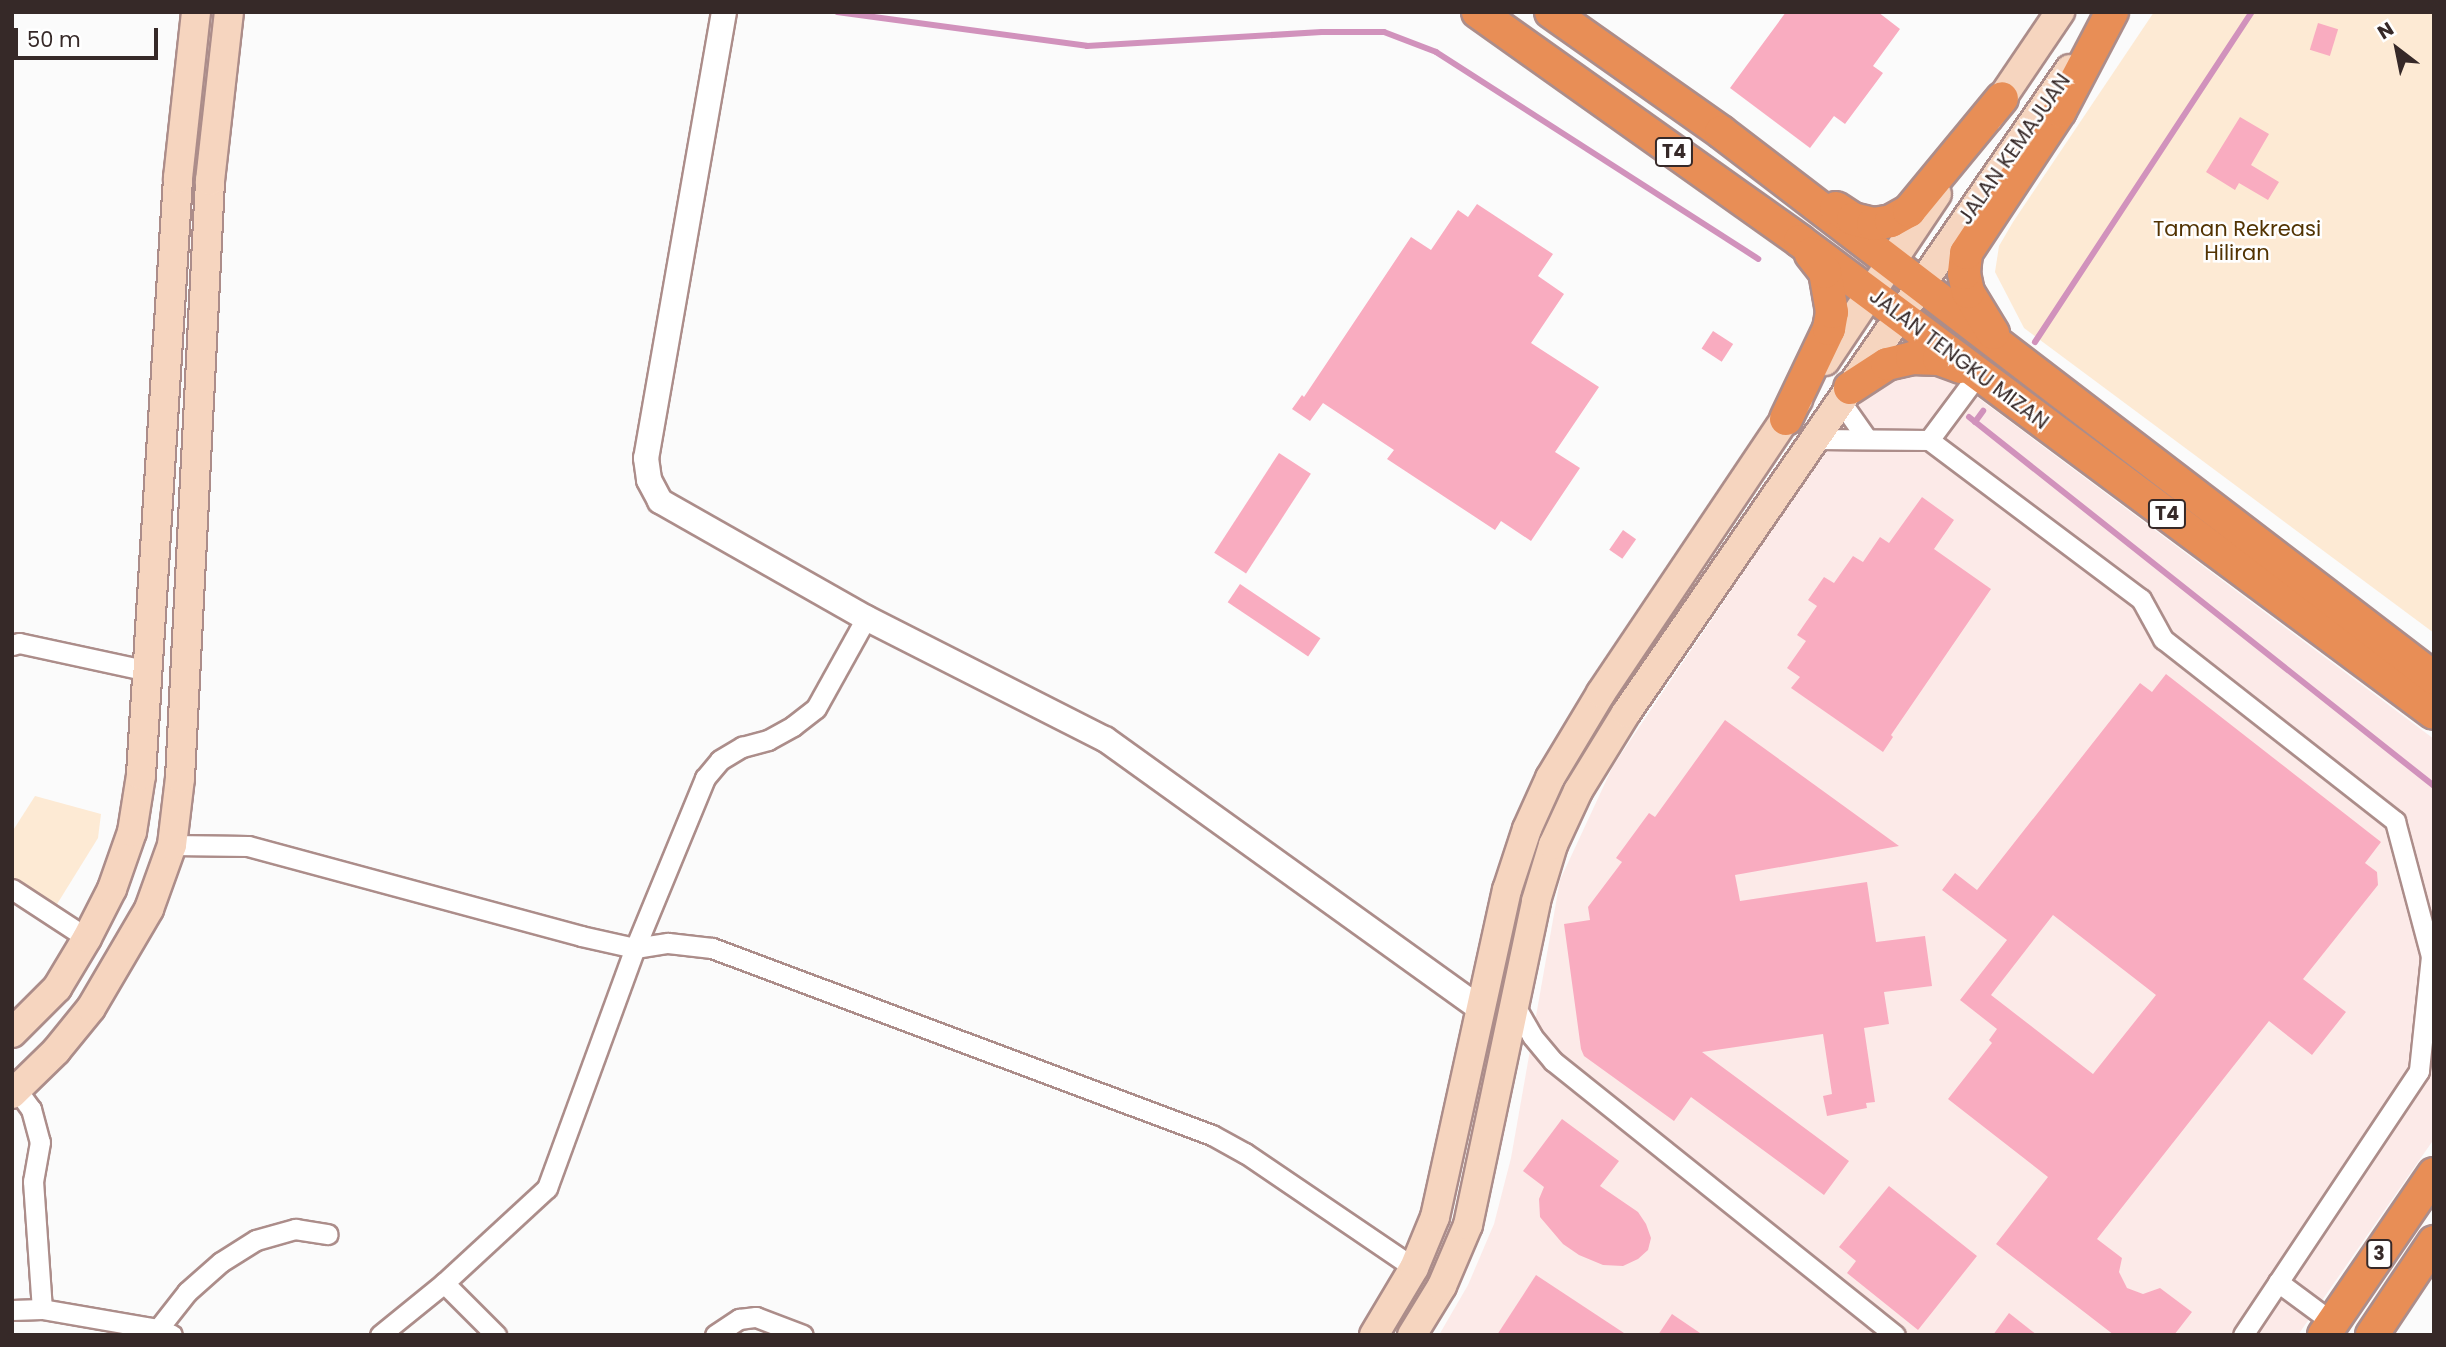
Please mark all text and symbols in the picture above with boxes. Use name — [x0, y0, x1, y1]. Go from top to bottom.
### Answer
scale bar — [18, 14, 161, 58]
north arrow — [2362, 14, 2432, 84]
text: N — [2372, 16, 2399, 46]
text: 50 m — [27, 25, 81, 54]
street label: JALAN KEMAJUAN — [1952, 69, 2076, 229]
road number: T4 — [1655, 136, 1693, 168]
park label: Taman Rekreasi Hiliran — [2153, 216, 2321, 266]
street label: JALAN TENGKU MIZAN — [1864, 283, 2054, 435]
road number: T4 — [2148, 499, 2186, 530]
road number: 3 — [2365, 1238, 2393, 1270]

